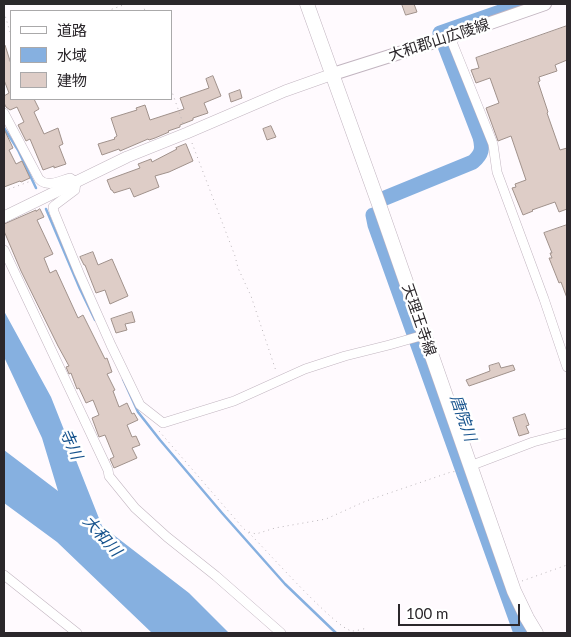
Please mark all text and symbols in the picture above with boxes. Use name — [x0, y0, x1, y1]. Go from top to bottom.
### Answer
legend — [10, 10, 172, 100]
street label: 大和郡山広陵線 — [386, 15, 492, 65]
text: 道路 — [57, 21, 87, 39]
text: 水域 — [57, 46, 87, 64]
text: 建物 — [57, 71, 87, 89]
street label: 天理王寺線 — [398, 282, 440, 358]
water label: 唐院川 — [446, 392, 480, 444]
water label: 寺川 — [56, 425, 86, 463]
water label: 大和川 — [79, 512, 125, 560]
scale bar — [401, 594, 524, 626]
text: 100 m — [406, 604, 448, 622]

